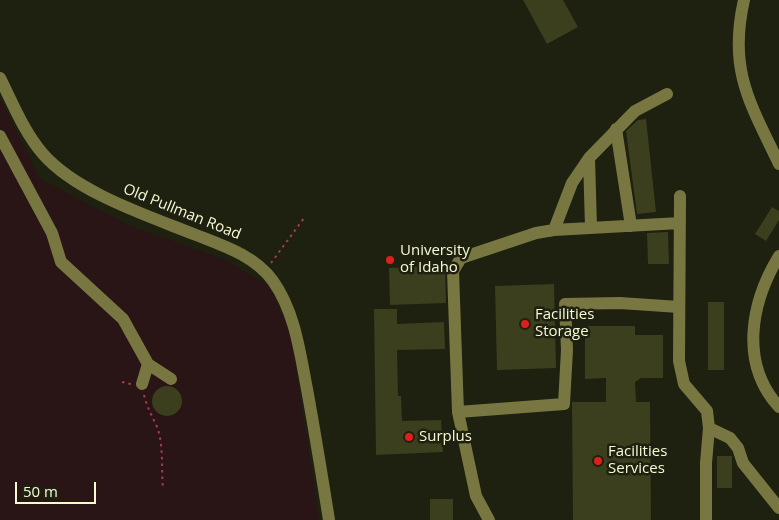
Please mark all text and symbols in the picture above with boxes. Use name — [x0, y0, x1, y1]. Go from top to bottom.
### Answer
street label: Old Pullman Road — [120, 180, 244, 244]
place label: University of Idaho — [400, 242, 470, 277]
marker: University of Idaho — [384, 254, 396, 266]
place label: Facilities Storage — [535, 306, 594, 341]
marker: Facilities Storage — [519, 318, 531, 330]
place label: Surplus — [419, 428, 472, 446]
marker: Surplus — [403, 431, 415, 443]
place label: Facilities Services — [608, 443, 667, 478]
marker: Facilities Services — [592, 455, 604, 467]
scale bar — [18, 472, 99, 504]
text: 50 m — [23, 481, 58, 501]

